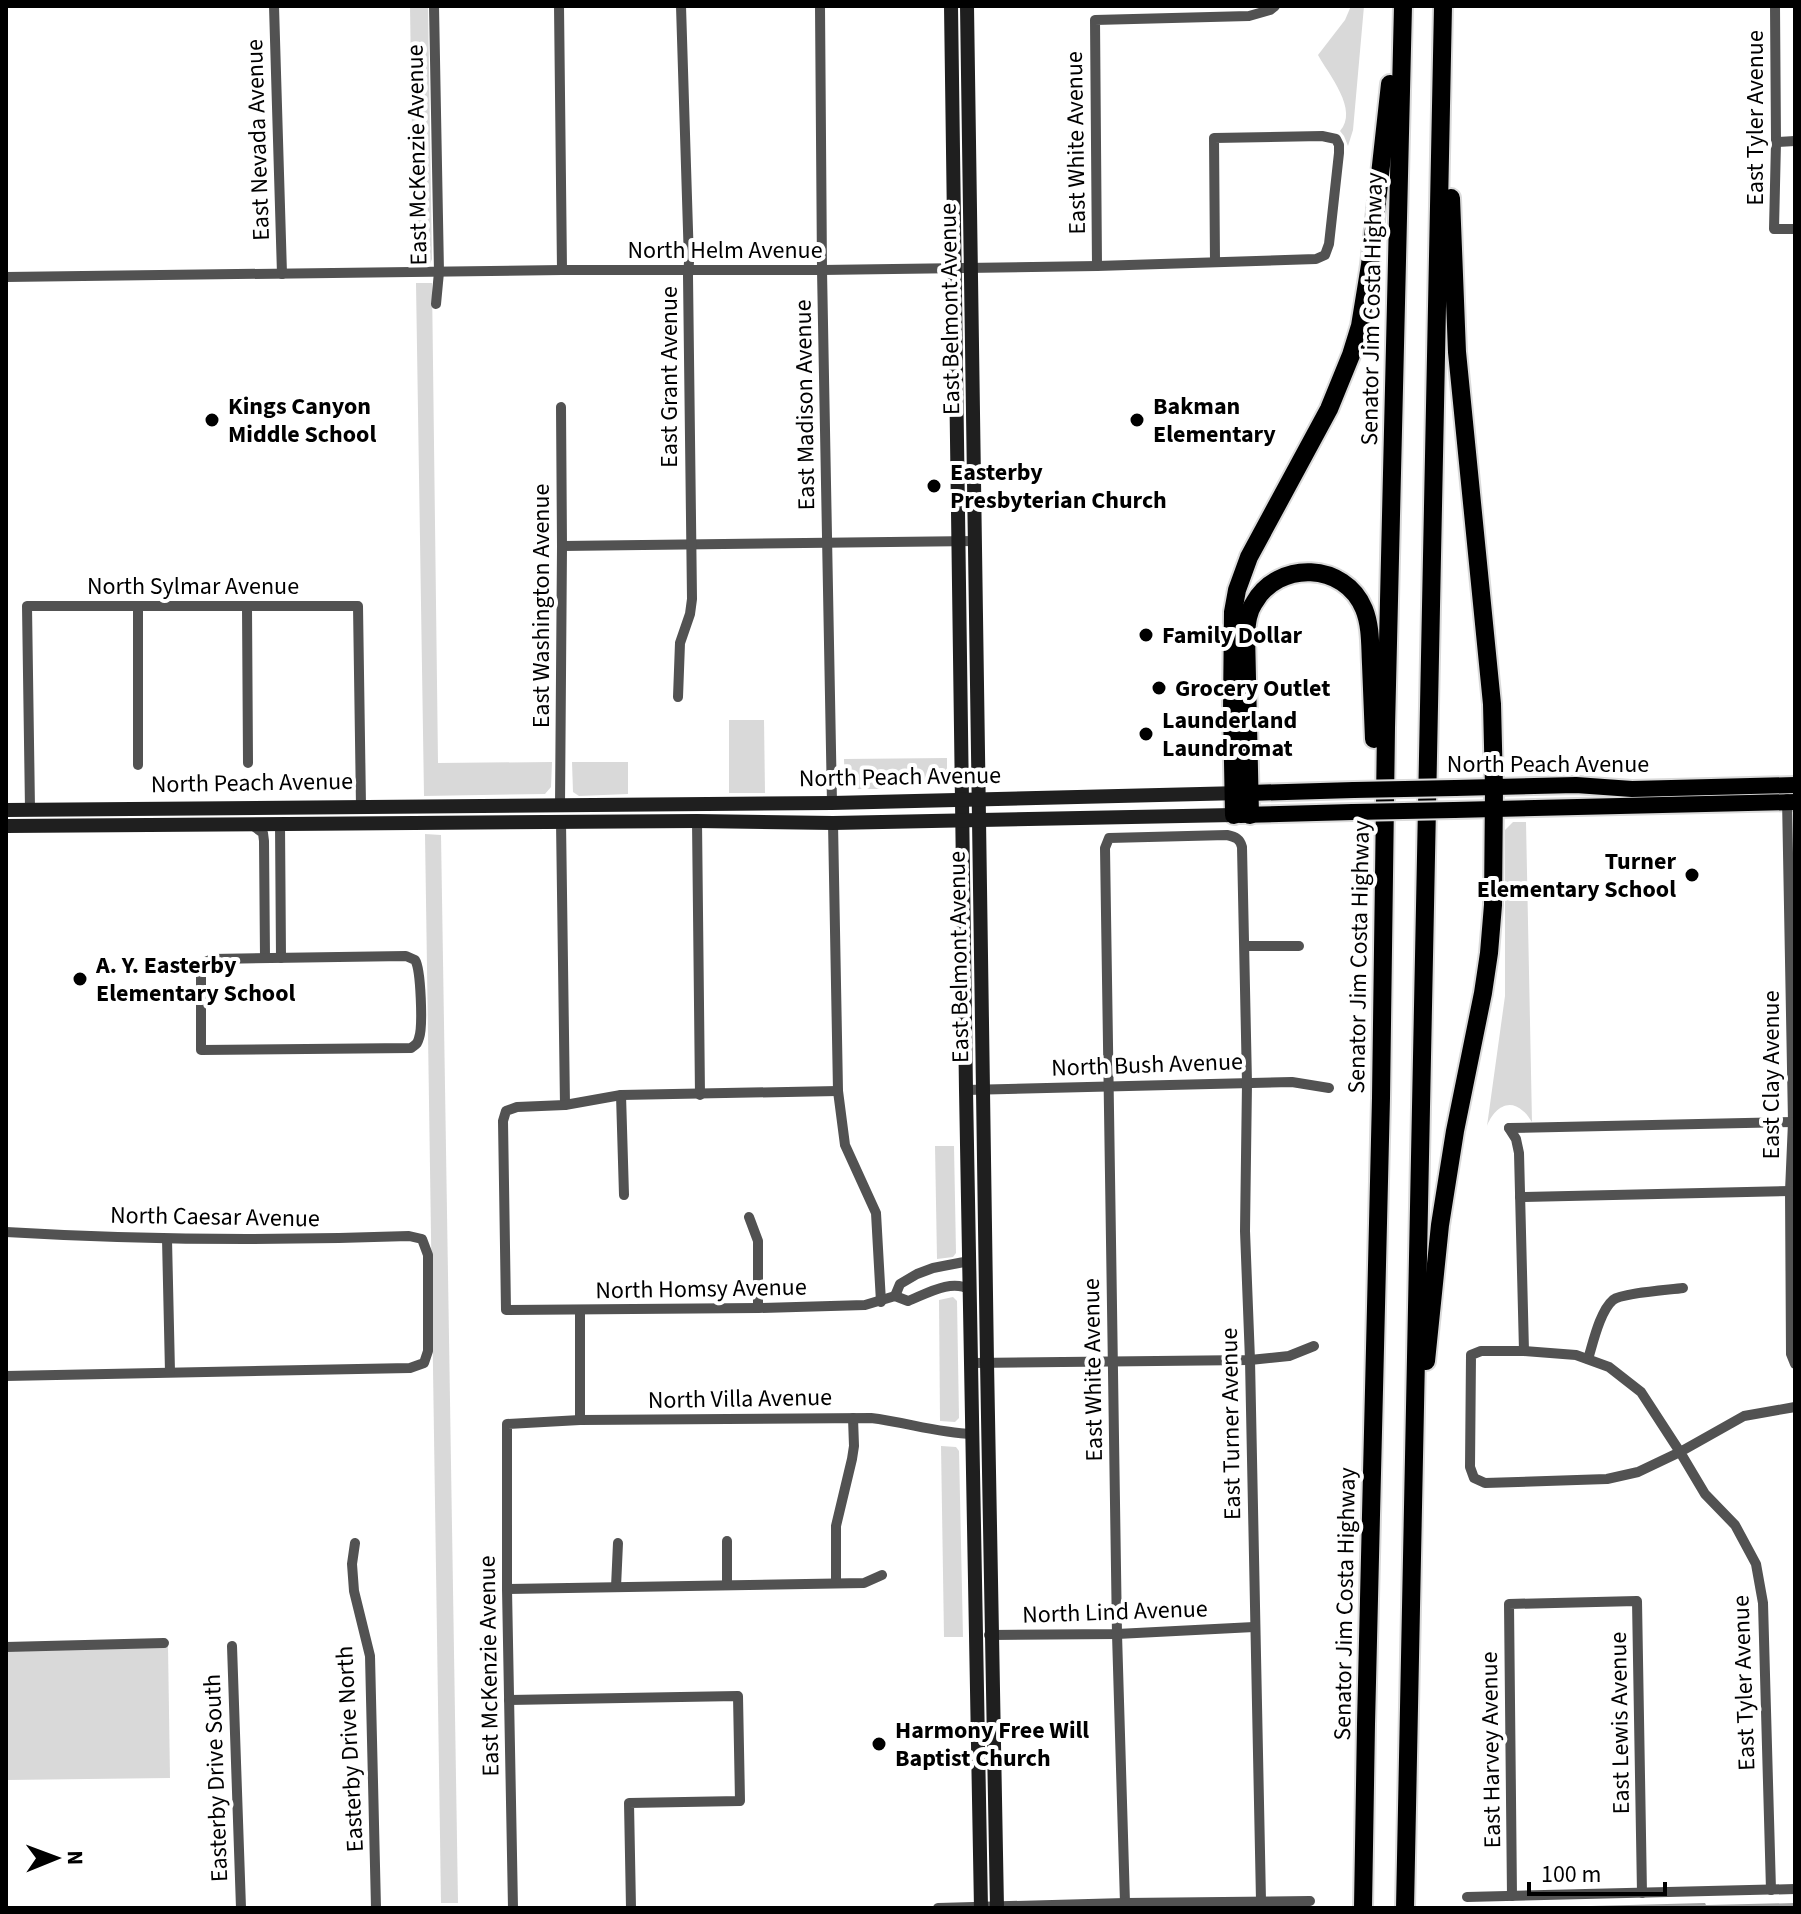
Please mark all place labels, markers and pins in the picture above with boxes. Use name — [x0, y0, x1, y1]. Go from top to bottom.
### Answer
place label: Kings Canyon Middle School — [228, 389, 376, 452]
place label: Bakman Elementary — [1153, 389, 1276, 452]
marker: Kings Canyon Middle School — [203, 411, 221, 429]
marker: Bakman Elementary — [1128, 411, 1146, 429]
place label: Easterby Presbyterian Church — [950, 455, 1167, 518]
marker: Easterby Presbyterian Church — [925, 477, 943, 495]
place label: Family Dollar — [1162, 618, 1303, 653]
marker: Family Dollar — [1137, 626, 1155, 644]
place label: Grocery Outlet — [1175, 671, 1330, 706]
marker: Grocery Outlet — [1150, 679, 1168, 697]
place label: Launderland Laundromat — [1162, 703, 1297, 766]
marker: Launderland Laundromat — [1137, 725, 1155, 743]
place label: Turner Elementary School — [1477, 844, 1676, 907]
marker: Turner Elementary School — [1683, 866, 1701, 884]
place label: A. Y. Easterby Elementary School — [95, 948, 295, 1011]
marker: A. Y. Easterby Elementary School — [71, 970, 89, 988]
place label: Harmony Free Will Baptist Church — [895, 1713, 1089, 1776]
marker: Harmony Free Will Baptist Church — [870, 1735, 888, 1753]

